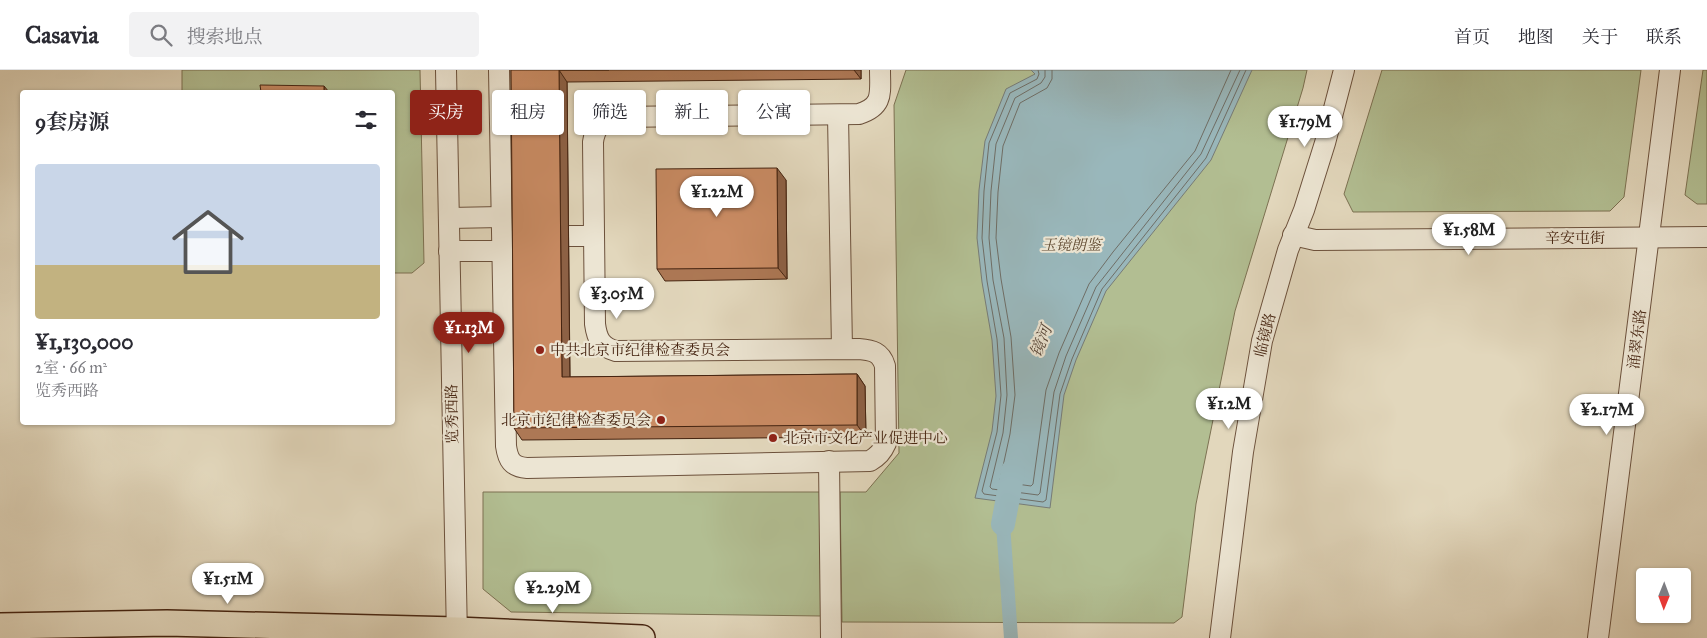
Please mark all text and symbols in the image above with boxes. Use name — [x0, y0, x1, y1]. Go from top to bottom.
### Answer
search box — [129, 12, 479, 57]
text: Casavia — [25, 20, 99, 50]
icon: search — [147, 21, 175, 49]
text: 搜索地点 — [187, 25, 263, 48]
text: 首页 — [1454, 26, 1490, 48]
text: 地图 — [1518, 26, 1554, 48]
text: 关于 — [1582, 26, 1618, 48]
text: 联系 — [1646, 26, 1682, 48]
chip: 买房 — [410, 90, 482, 135]
chip: 租房 — [492, 90, 564, 135]
chip: 筛选 — [574, 90, 646, 135]
chip: 新上 — [656, 90, 728, 135]
chip: 公寓 — [738, 90, 810, 135]
icon: filters — [352, 106, 380, 134]
pin: ¥1.79M — [1264, 106, 1346, 148]
text: 9套房源 — [35, 109, 109, 135]
text: ¥1.79M — [1279, 112, 1331, 131]
pin: ¥1.22M — [676, 176, 758, 218]
text: ¥1.22M — [691, 182, 743, 201]
icon: home — [163, 197, 253, 287]
pin: ¥1.58M — [1428, 214, 1510, 256]
text: ¥1.58M — [1443, 220, 1495, 239]
street label: 辛安屯街 — [1545, 229, 1605, 247]
park label: 玉镜朗鉴 — [1041, 236, 1104, 254]
pin: ¥3.05M — [576, 278, 658, 320]
text: ¥3.05M — [590, 284, 644, 303]
street label: 涌翠东路 — [1624, 308, 1650, 370]
street label: 临镜路 — [1251, 311, 1279, 359]
pin: ¥1.13M — [428, 312, 510, 354]
text: ¥1.13M — [444, 318, 494, 337]
water label: 镜河 — [1026, 320, 1057, 359]
text: ¥1,130,000 — [35, 329, 134, 355]
place label: 中共北京市纪律检查委员会 — [550, 341, 730, 359]
marker: 中共北京市纪律检查委员会 — [534, 344, 546, 356]
text: 2室 · 66 m² — [35, 358, 107, 377]
text: 览秀西路 — [35, 381, 99, 400]
street label: 览秀西路 — [442, 384, 462, 444]
pin: ¥1.2M — [1194, 388, 1264, 430]
text: ¥1.2M — [1207, 394, 1251, 413]
pin: ¥2.17M — [1566, 394, 1648, 436]
text: ¥2.17M — [1580, 400, 1634, 419]
place label: 北京市纪律检查委员会 — [501, 411, 651, 429]
marker: 北京市纪律检查委员会 — [655, 414, 667, 426]
place label: 北京市文化产业促进中心 — [783, 429, 948, 447]
marker: 北京市文化产业促进中心 — [767, 432, 779, 444]
pin: ¥1.51M — [187, 562, 269, 605]
north arrow — [1636, 568, 1691, 622]
map controls — [1636, 568, 1691, 623]
text: ¥1.51M — [203, 569, 253, 588]
pin: ¥2.29M — [512, 572, 594, 614]
text: ¥2.29M — [525, 578, 581, 597]

